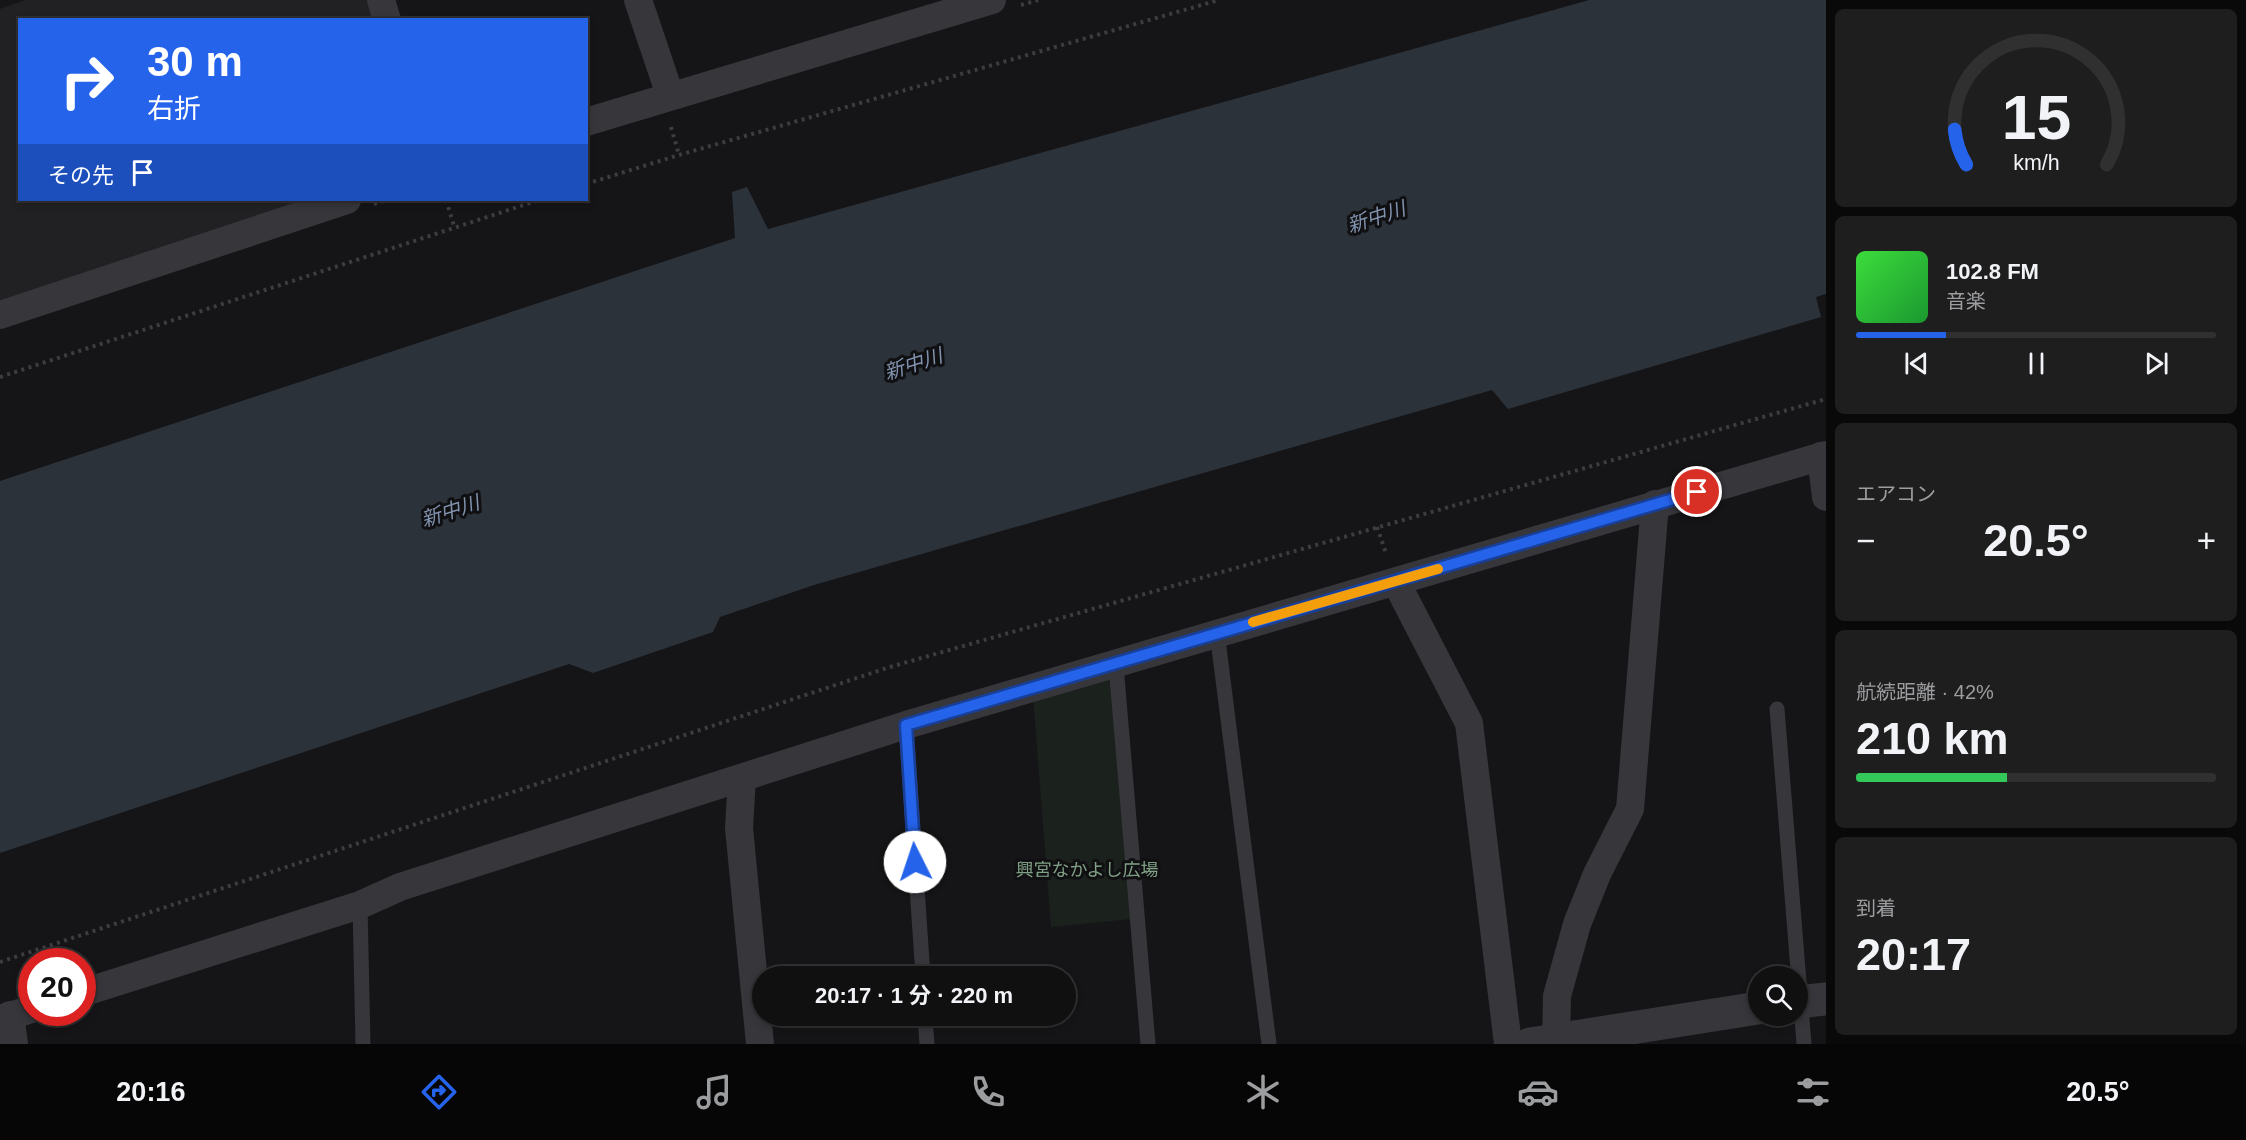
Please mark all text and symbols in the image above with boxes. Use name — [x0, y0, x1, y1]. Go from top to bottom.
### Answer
text: 30 m — [147, 38, 243, 85]
icon: right — [48, 42, 126, 120]
text: 15 — [2001, 83, 2071, 152]
text: 右折 — [147, 94, 201, 124]
text: km/h — [2013, 151, 2059, 175]
icon: arrive — [126, 156, 159, 189]
text: その先 — [48, 163, 114, 188]
water label: 新中川 — [1344, 197, 1410, 237]
text: 102.8 FM — [1946, 259, 2039, 284]
text: 音楽 — [1946, 290, 1986, 312]
water label: 新中川 — [881, 344, 947, 384]
icon: previous — [1900, 347, 1933, 380]
icon: pause — [2020, 347, 2053, 380]
icon: next — [2140, 347, 2173, 380]
pin — [1671, 466, 1722, 517]
icon: arrive — [1680, 475, 1713, 508]
text: エアコン — [1856, 483, 1936, 505]
water label: 新中川 — [418, 491, 484, 531]
text: 20.5° — [1983, 515, 2089, 566]
text: − — [1856, 522, 1875, 559]
text: + — [2197, 522, 2216, 559]
text: 航続距離 · 42% — [1856, 681, 1994, 703]
text: 210 km — [1856, 713, 2009, 764]
position arrow — [883, 830, 947, 894]
park label: 興宮なかよし広場 — [1015, 860, 1159, 880]
text: 到着 — [1856, 897, 1896, 919]
text: 20:17 — [1856, 929, 1971, 980]
speed limit sign: 20 — [18, 948, 96, 1026]
map controls — [1748, 966, 1808, 1026]
button: search — [1748, 966, 1808, 1026]
text: 20:17 · 1 分 · 220 m — [815, 983, 1013, 1008]
icon: directions — [418, 1071, 460, 1113]
icon: music — [693, 1071, 735, 1113]
icon: phone — [967, 1071, 1009, 1113]
icon: climate — [1242, 1071, 1284, 1113]
icon: car — [1517, 1071, 1559, 1113]
icon: filters — [1792, 1071, 1834, 1113]
text: 20:16 — [116, 1077, 185, 1107]
text: 20.5° — [2066, 1077, 2130, 1107]

